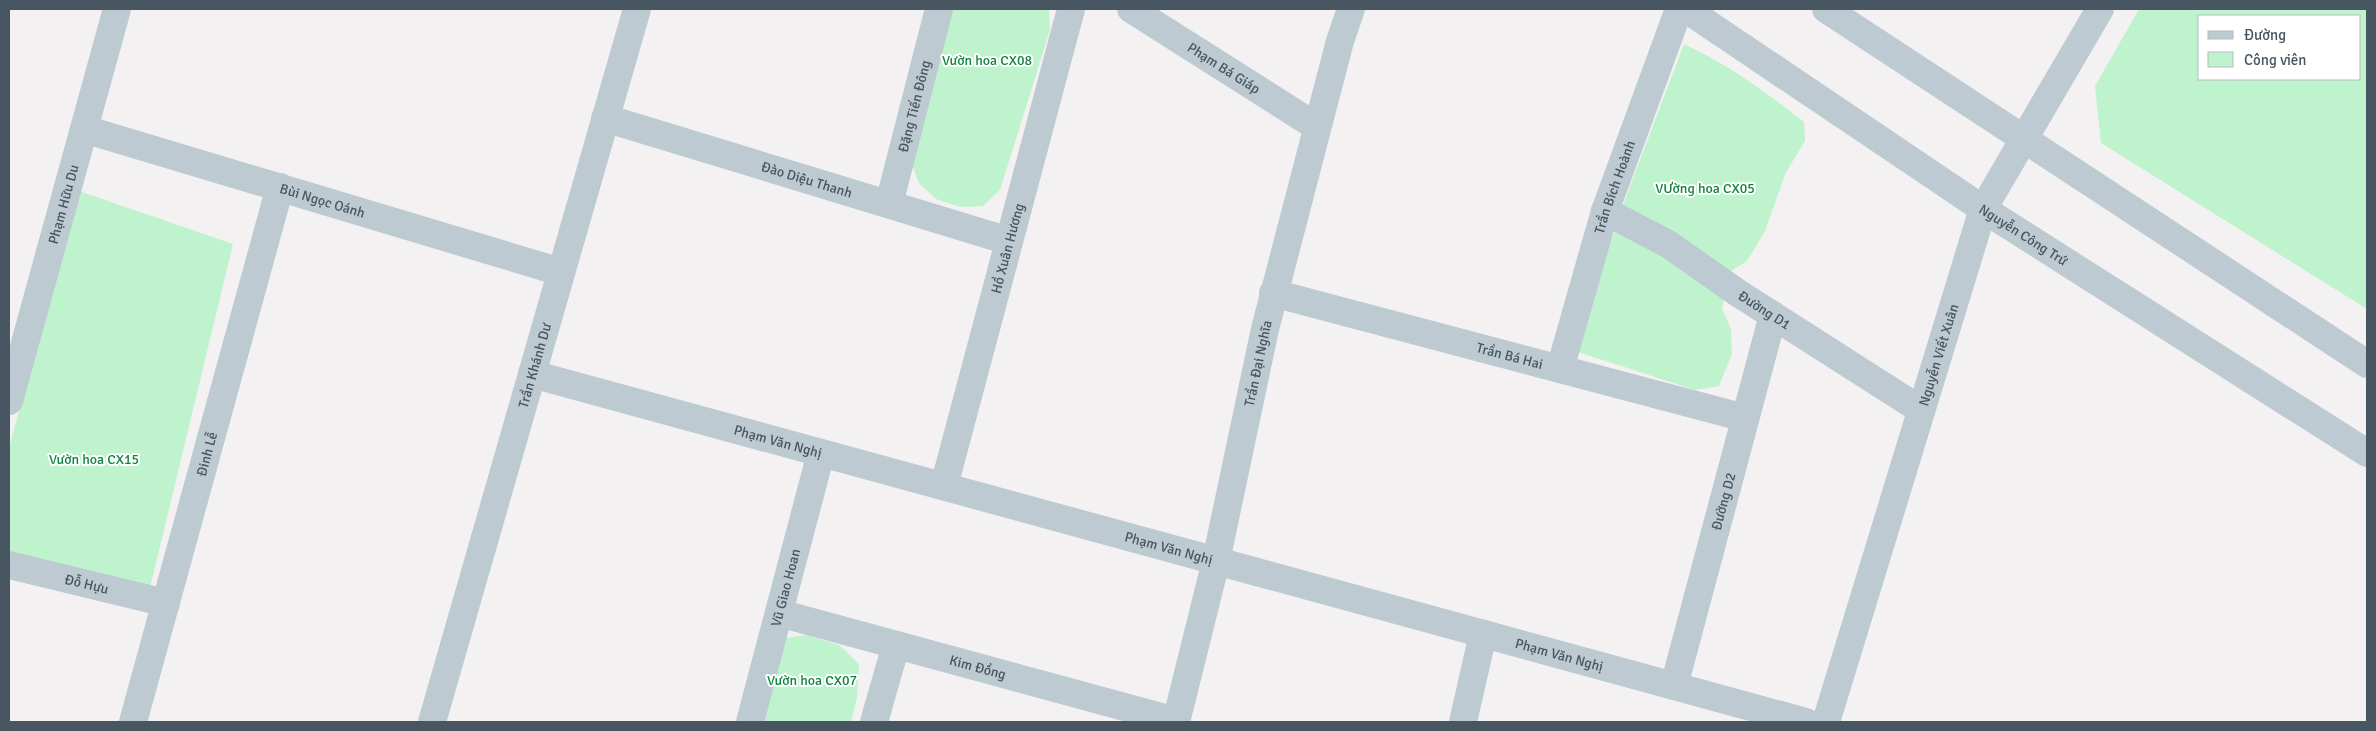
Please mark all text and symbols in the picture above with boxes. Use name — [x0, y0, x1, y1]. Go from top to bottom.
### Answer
legend — [2198, 15, 2361, 80]
text: Đường — [2244, 26, 2286, 44]
street label: Phạm Bá Giáp — [1184, 39, 1263, 98]
text: Công viên — [2244, 51, 2307, 69]
park label: Vườn hoa CX08 — [942, 52, 1032, 69]
street label: Đặng Tiến Đông — [895, 58, 935, 154]
street label: Trần Bích Hoành — [1591, 138, 1639, 236]
street label: Đào Diệu Thanh — [759, 158, 854, 202]
street label: Phạm Hữu Du — [45, 163, 83, 246]
street label: Bùi Ngọc Oánh — [278, 180, 367, 222]
park label: VƯờng hoa CX05 — [1655, 180, 1755, 197]
street label: Hồ Xuân Hương — [988, 201, 1028, 295]
street label: Nguyễn Công Trứ — [1976, 201, 2072, 270]
street label: Đường D1 — [1735, 287, 1794, 333]
street label: Nguyễn Viết Xuân — [1915, 302, 1962, 408]
street label: Trần Đại Nghĩa — [1241, 318, 1276, 408]
street label: Trần Khánh Dư — [515, 320, 556, 410]
street label: Trần Bá Hai — [1475, 339, 1545, 373]
street label: Phạm Văn Nghị — [732, 422, 824, 462]
street label: Đinh Lễ — [193, 430, 221, 478]
park label: Vườn hoa CX15 — [49, 451, 139, 468]
street label: Đường D2 — [1708, 471, 1740, 532]
street label: Phạm Văn Nghị — [1123, 528, 1215, 569]
street label: Vũ Giao Hoan — [768, 547, 804, 629]
street label: Đỗ Hựu — [63, 571, 110, 598]
street label: Phạm Văn Nghị — [1513, 635, 1605, 675]
street label: Kim Đồng — [947, 652, 1008, 683]
park label: Vườn hoa CX07 — [767, 672, 857, 689]

